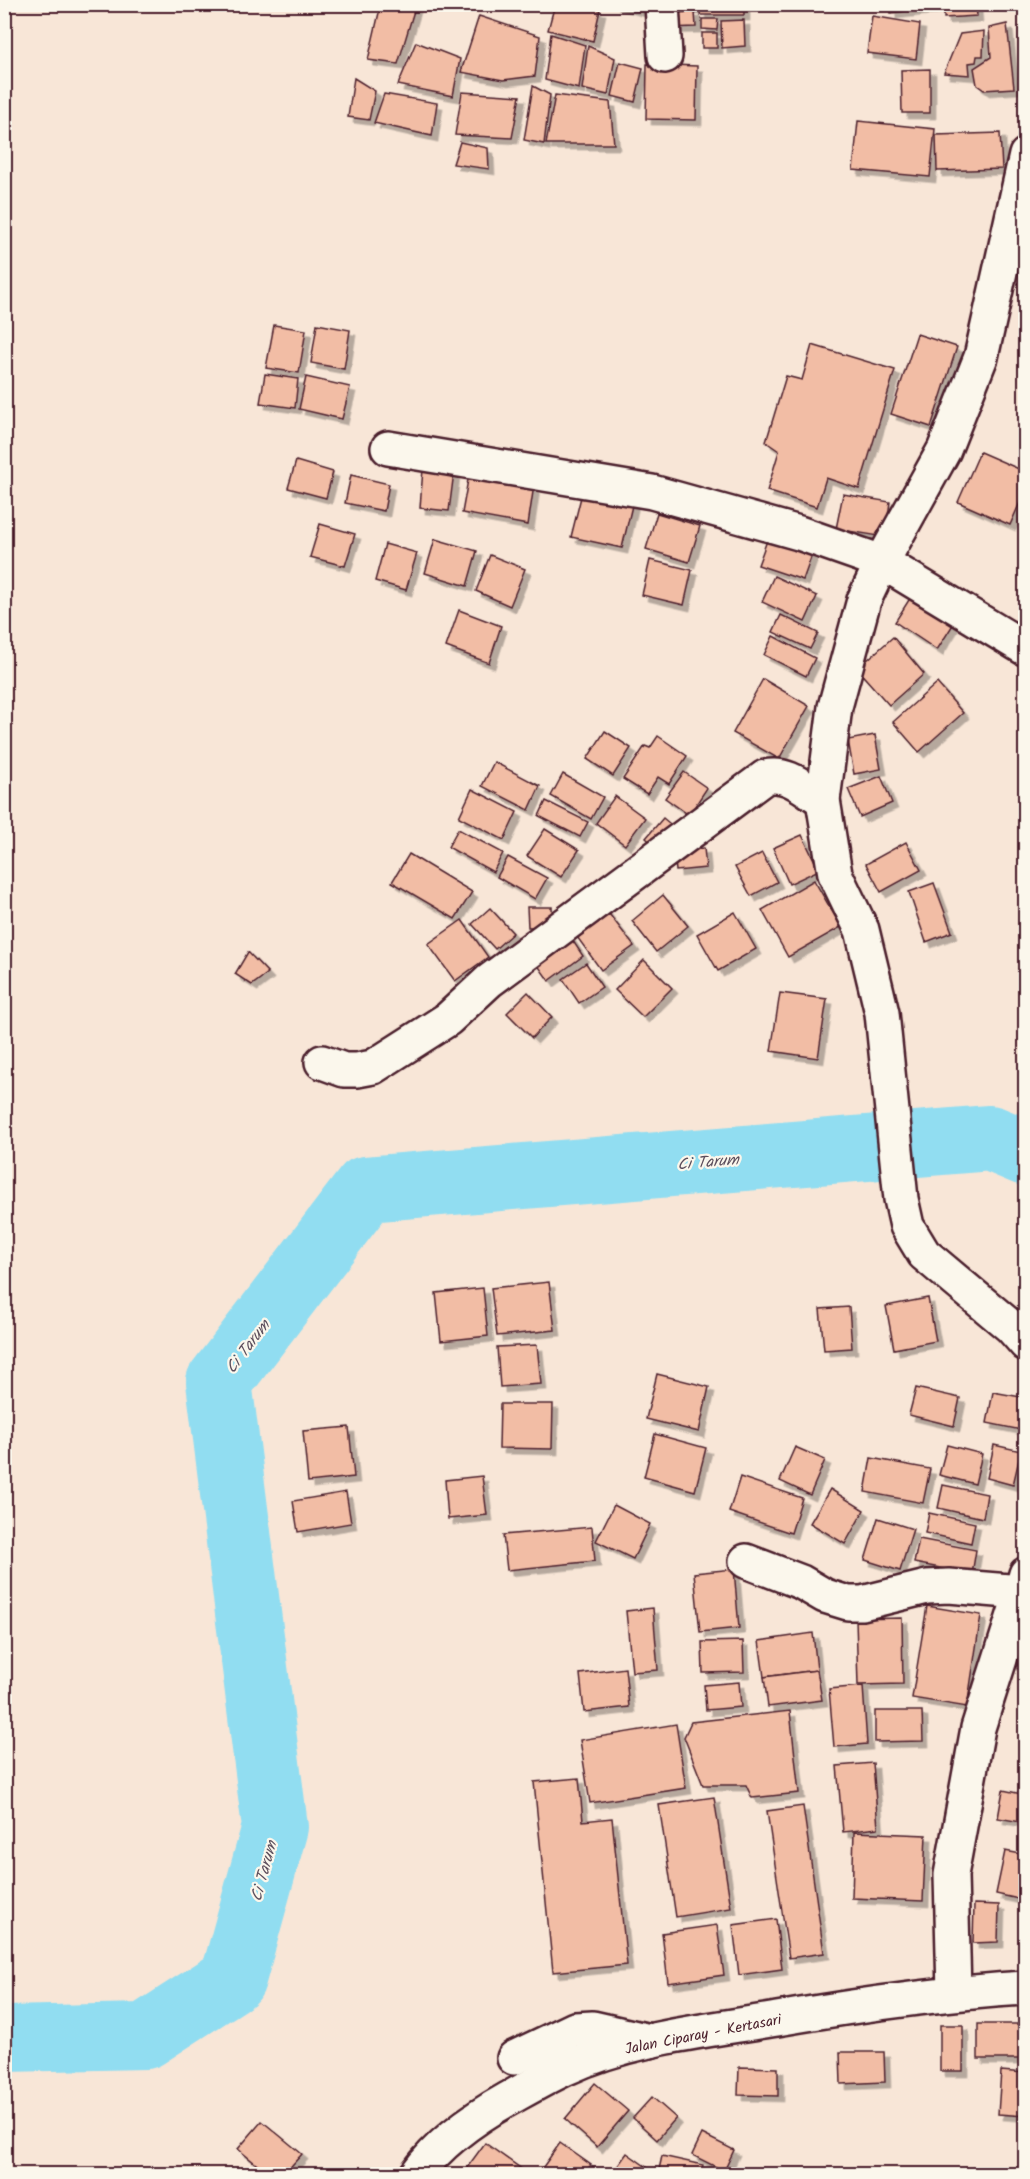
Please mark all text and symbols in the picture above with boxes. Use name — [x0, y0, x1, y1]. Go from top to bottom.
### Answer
water label: Ci Tarum — [676, 1147, 741, 1178]
water label: Ci Tarum — [220, 1314, 277, 1379]
water label: Ci Tarum — [244, 1837, 285, 1904]
street label: Jalan Ciparay - Kertasari — [623, 2008, 785, 2062]

